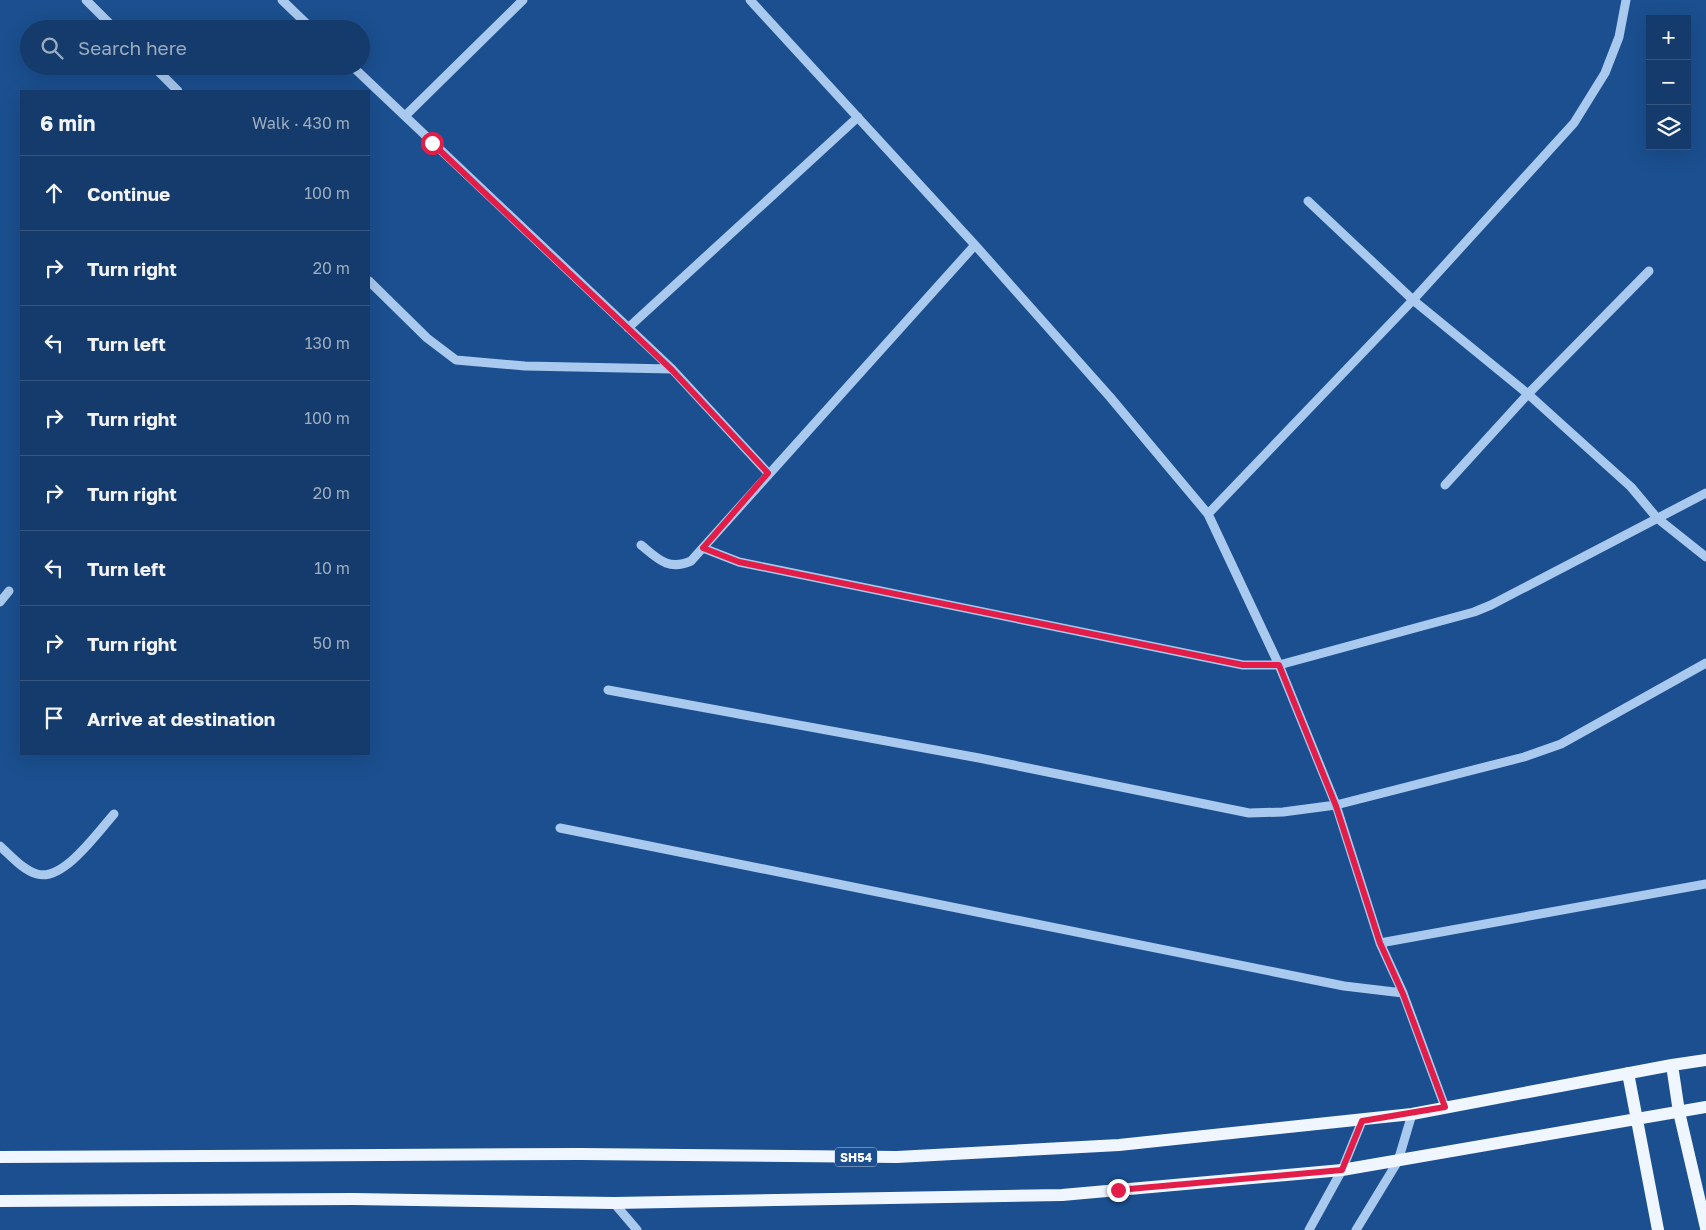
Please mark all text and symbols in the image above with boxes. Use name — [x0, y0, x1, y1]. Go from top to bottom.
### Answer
map controls — [1646, 15, 1691, 150]
button: + — [1646, 15, 1691, 60]
search box — [20, 20, 370, 75]
icon: search — [38, 34, 66, 62]
text: Search here — [78, 36, 187, 59]
button: − — [1646, 60, 1691, 105]
button: layers — [1646, 105, 1691, 150]
text: 6 min — [40, 110, 95, 136]
text: Walk · 430 m — [252, 113, 350, 133]
route start — [421, 132, 444, 155]
icon: ahead — [40, 179, 68, 207]
text: Continue — [87, 182, 170, 205]
text: 100 m — [304, 183, 350, 203]
icon: right — [40, 254, 68, 282]
text: Turn right — [87, 257, 177, 280]
text: 20 m — [313, 258, 350, 278]
icon: left — [40, 329, 68, 357]
text: Turn left — [87, 332, 166, 355]
text: 130 m — [305, 333, 350, 353]
icon: right — [40, 404, 68, 432]
text: Turn right — [87, 407, 177, 430]
text: 100 m — [304, 408, 350, 428]
icon: right — [40, 479, 68, 507]
text: Turn right — [87, 482, 177, 505]
text: 20 m — [313, 483, 350, 503]
icon: left — [40, 554, 68, 582]
text: Turn left — [87, 557, 166, 580]
text: 10 m — [314, 558, 350, 578]
icon: right — [40, 629, 68, 657]
text: Turn right — [87, 632, 177, 655]
text: 50 m — [313, 633, 350, 653]
icon: arrive — [40, 704, 68, 732]
text: Arrive at destination — [87, 707, 275, 730]
road number: SH54 — [835, 1148, 877, 1166]
route end — [1107, 1179, 1130, 1202]

